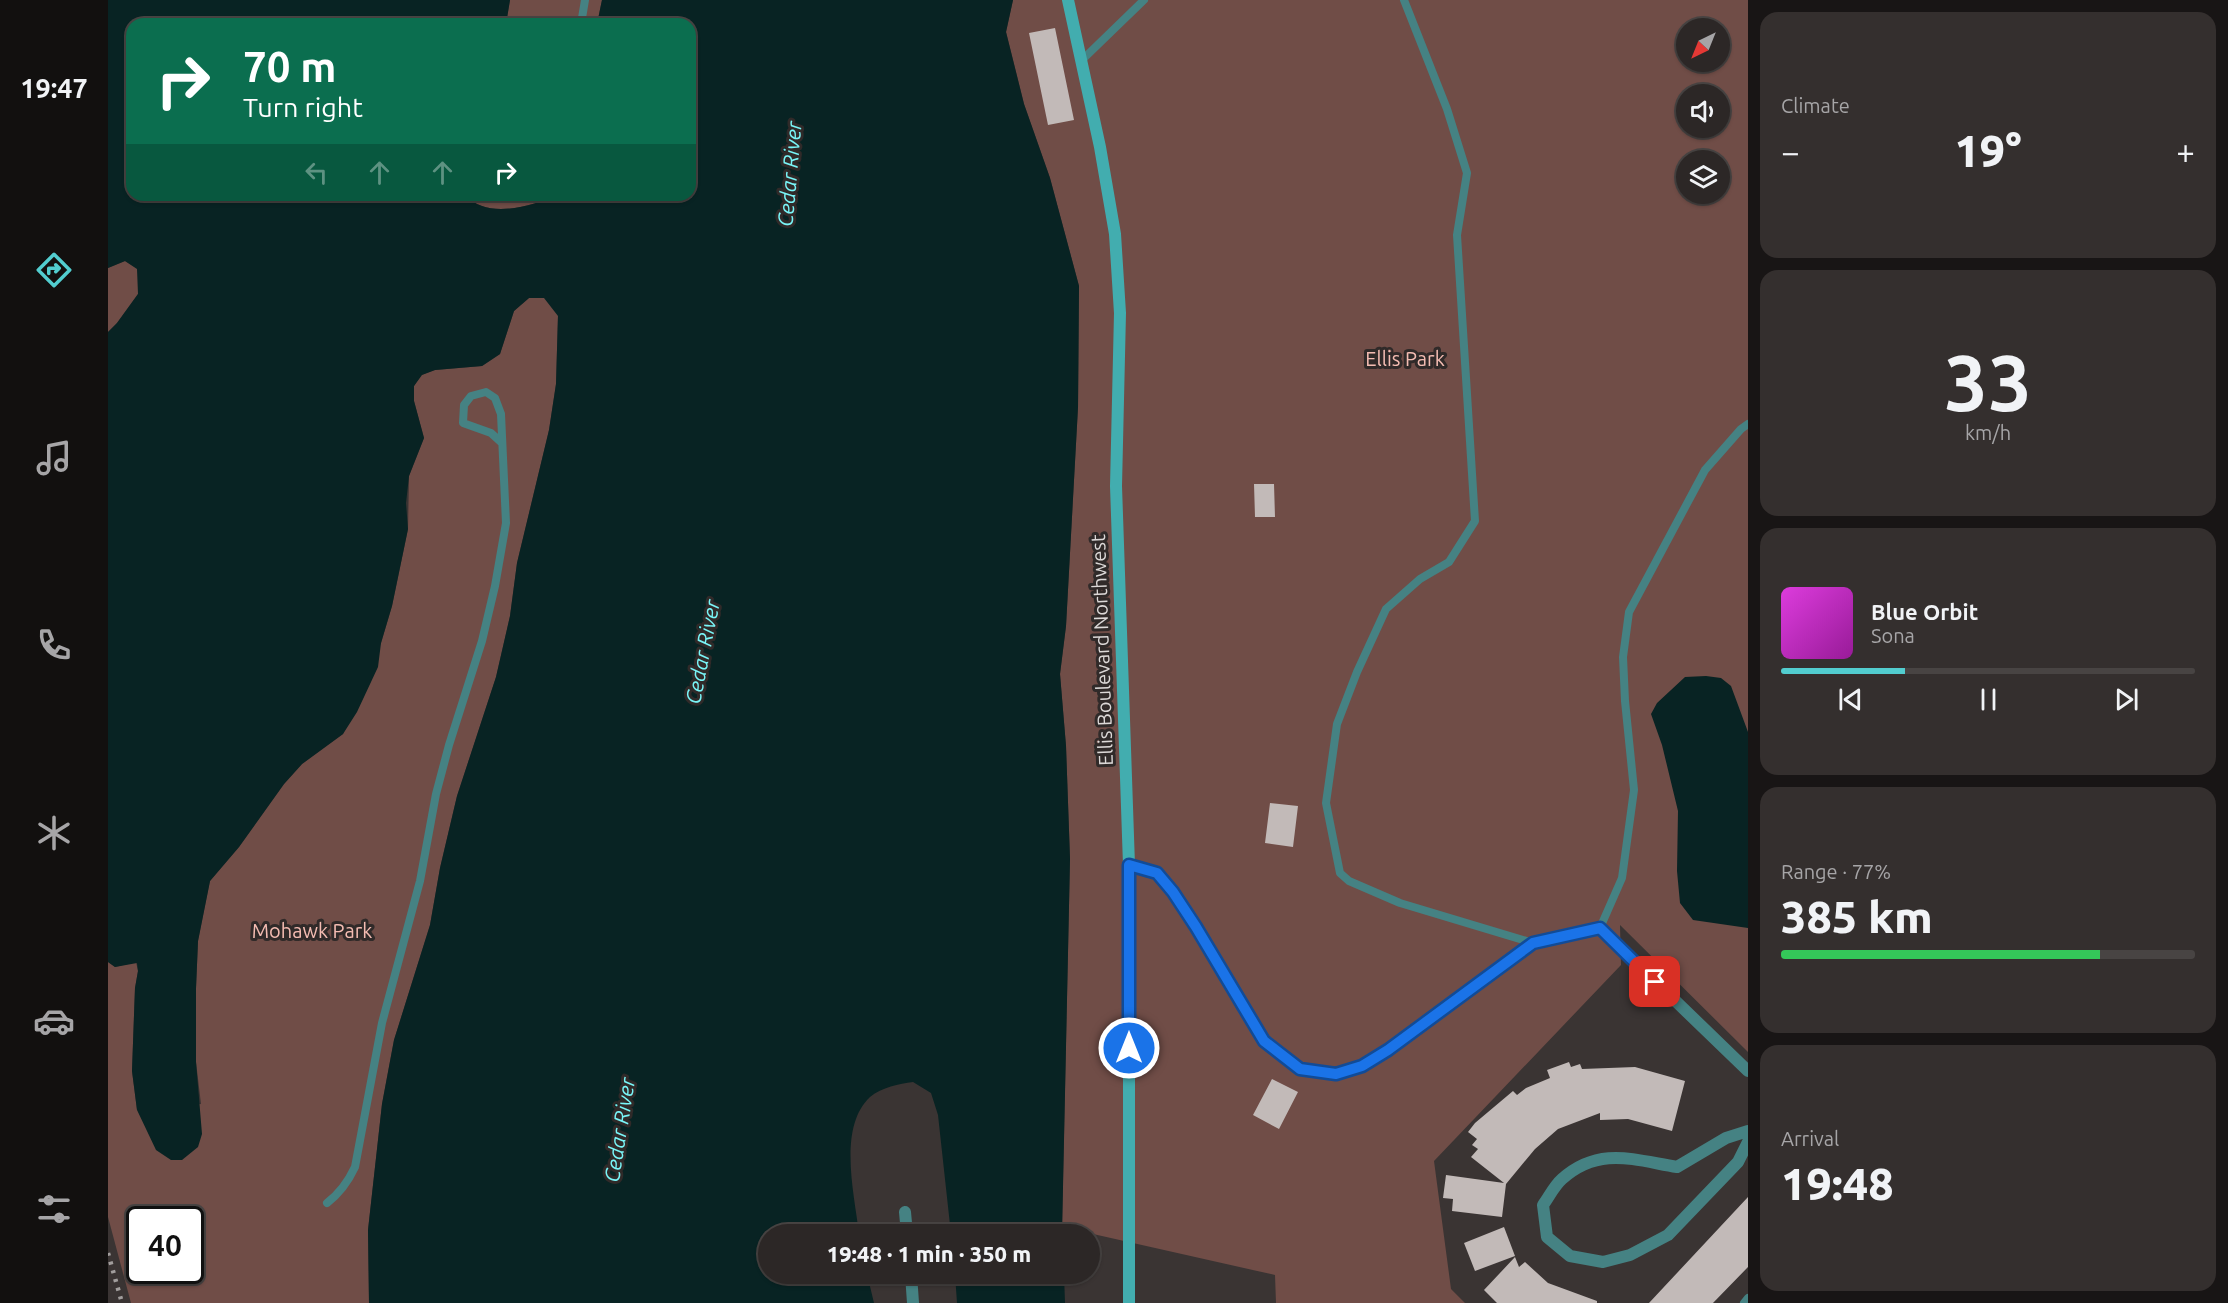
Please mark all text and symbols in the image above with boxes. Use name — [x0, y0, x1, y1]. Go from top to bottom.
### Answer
north arrow — [1676, 18, 1730, 72]
map controls — [1676, 18, 1730, 204]
icon: right — [144, 42, 222, 120]
text: 70 m — [243, 43, 337, 90]
text: 19:47 — [20, 73, 88, 103]
button: sound — [1676, 84, 1730, 138]
text: Turn right — [243, 92, 363, 122]
text: Climate — [1781, 94, 1850, 117]
water label: Cedar River — [772, 119, 806, 228]
text: 19° — [1954, 125, 2022, 176]
text: − — [1781, 133, 1800, 170]
text: + — [2176, 133, 2195, 170]
button: layers — [1676, 150, 1730, 204]
icon: left — [300, 156, 333, 189]
icon: ahead — [363, 156, 396, 189]
icon: ahead — [426, 156, 459, 189]
icon: right — [489, 156, 522, 189]
icon: directions — [33, 249, 75, 291]
text: 33 — [1944, 338, 2032, 426]
park label: Ellis Park — [1365, 347, 1445, 370]
text: km/h — [1965, 421, 2011, 444]
icon: music — [33, 437, 75, 479]
street label: Ellis Boulevard Northwest — [1086, 534, 1117, 766]
water label: Cedar River — [680, 597, 724, 706]
text: Blue Orbit — [1871, 599, 1978, 624]
icon: phone — [33, 624, 75, 666]
text: Sona — [1871, 624, 1915, 647]
icon: previous — [1834, 683, 1867, 716]
icon: pause — [1972, 683, 2005, 716]
icon: next — [2110, 683, 2143, 716]
icon: climate — [33, 812, 75, 854]
text: Range · 77% — [1781, 860, 1891, 883]
text: 385 km — [1781, 891, 1933, 942]
park label: Mohawk Park — [252, 919, 372, 942]
pin — [1629, 956, 1680, 1007]
icon: arrive — [1638, 965, 1671, 998]
icon: car — [33, 1000, 75, 1042]
position arrow — [1097, 1016, 1161, 1080]
water label: Cedar River — [599, 1075, 639, 1184]
text: Arrival — [1781, 1127, 1839, 1150]
text: 19:48 — [1781, 1158, 1894, 1209]
icon: filters — [33, 1188, 75, 1230]
speed limit sign: 40 — [126, 1206, 204, 1284]
text: 19:48 · 1 min · 350 m — [827, 1241, 1031, 1266]

